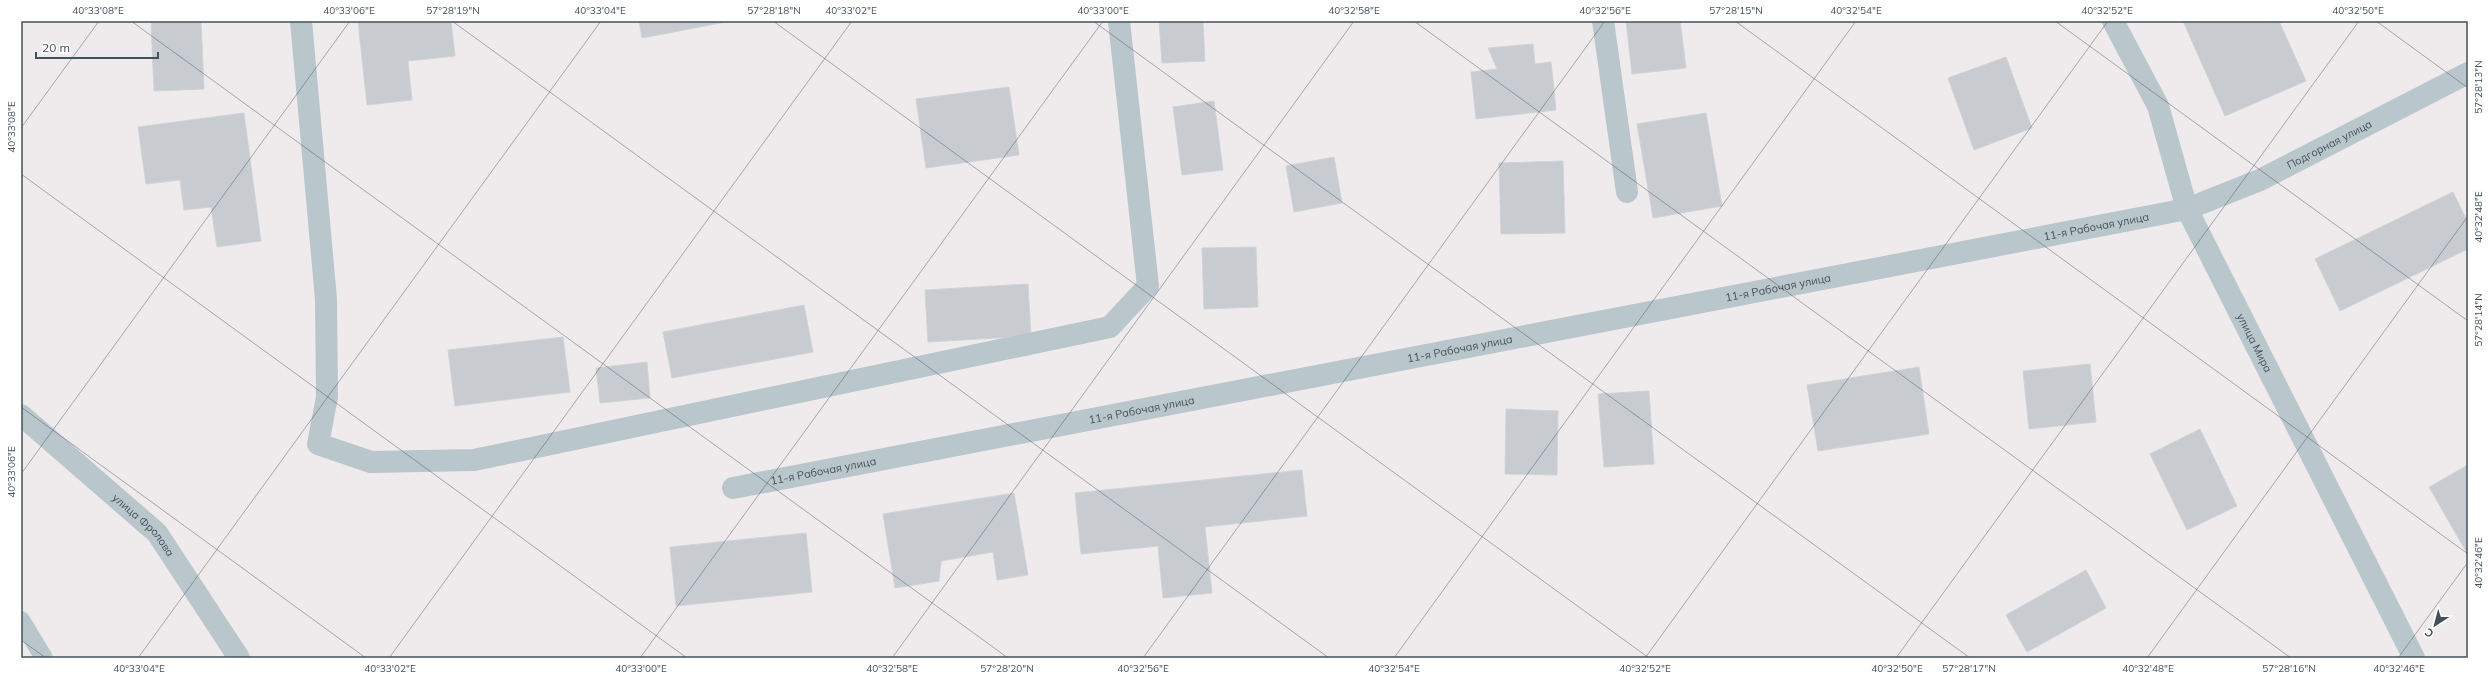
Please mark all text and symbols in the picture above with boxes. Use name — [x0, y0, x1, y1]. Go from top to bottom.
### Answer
text: 40°33'08"E — [72, 4, 124, 17]
text: 40°33'06"E — [323, 4, 375, 17]
text: 57°28'19"N — [426, 4, 480, 17]
text: 40°33'04"E — [574, 4, 626, 17]
text: 57°28'18"N — [747, 4, 801, 17]
text: 40°33'02"E — [825, 4, 877, 17]
text: 40°33'00"E — [1077, 4, 1129, 17]
text: 40°32'58"E — [1328, 4, 1380, 17]
text: 40°32'56"E — [1579, 4, 1631, 17]
text: 57°28'15"N — [1709, 4, 1763, 17]
text: 40°32'54"E — [1830, 4, 1882, 17]
text: 40°32'52"E — [2081, 4, 2133, 17]
text: 40°32'50"E — [2332, 4, 2384, 17]
scale bar — [36, 34, 158, 60]
text: 20 m — [42, 40, 70, 55]
text: 57°28'13"N — [2472, 60, 2485, 114]
text: 40°33'08"E — [5, 101, 18, 153]
street label: Подгорная улица — [2284, 117, 2374, 172]
text: 40°32'48"E — [2472, 191, 2485, 243]
street label: 11-я Рабочая улица — [2042, 209, 2150, 243]
street label: 11-я Рабочая улица — [1724, 271, 1832, 304]
text: 57°28'14"N — [2472, 293, 2485, 347]
street label: улица Мира — [2234, 311, 2275, 375]
street label: 11-я Рабочая улица — [1406, 332, 1514, 366]
street label: 11-я Рабочая улица — [1088, 393, 1196, 427]
text: 40°33'06"E — [5, 446, 18, 498]
street label: 11-я Рабочая улица — [769, 454, 877, 488]
street label: улица Фролова — [110, 491, 177, 559]
text: 40°32'46"E — [2472, 537, 2485, 589]
north arrow — [2415, 605, 2455, 645]
text: С — [2422, 625, 2436, 641]
text: 40°33'04"E — [113, 662, 165, 675]
text: 40°33'02"E — [364, 662, 416, 675]
text: 40°33'00"E — [615, 662, 667, 675]
text: 40°32'58"E — [866, 662, 918, 675]
text: 57°28'20"N — [980, 662, 1034, 675]
text: 40°32'56"E — [1117, 662, 1169, 675]
text: 40°32'54"E — [1368, 662, 1420, 675]
text: 40°32'52"E — [1619, 662, 1671, 675]
text: 40°32'50"E — [1871, 662, 1923, 675]
text: 57°28'17"N — [1942, 662, 1996, 675]
text: 40°32'48"E — [2122, 662, 2174, 675]
text: 57°28'16"N — [2262, 662, 2316, 675]
text: 40°32'46"E — [2373, 662, 2425, 675]

